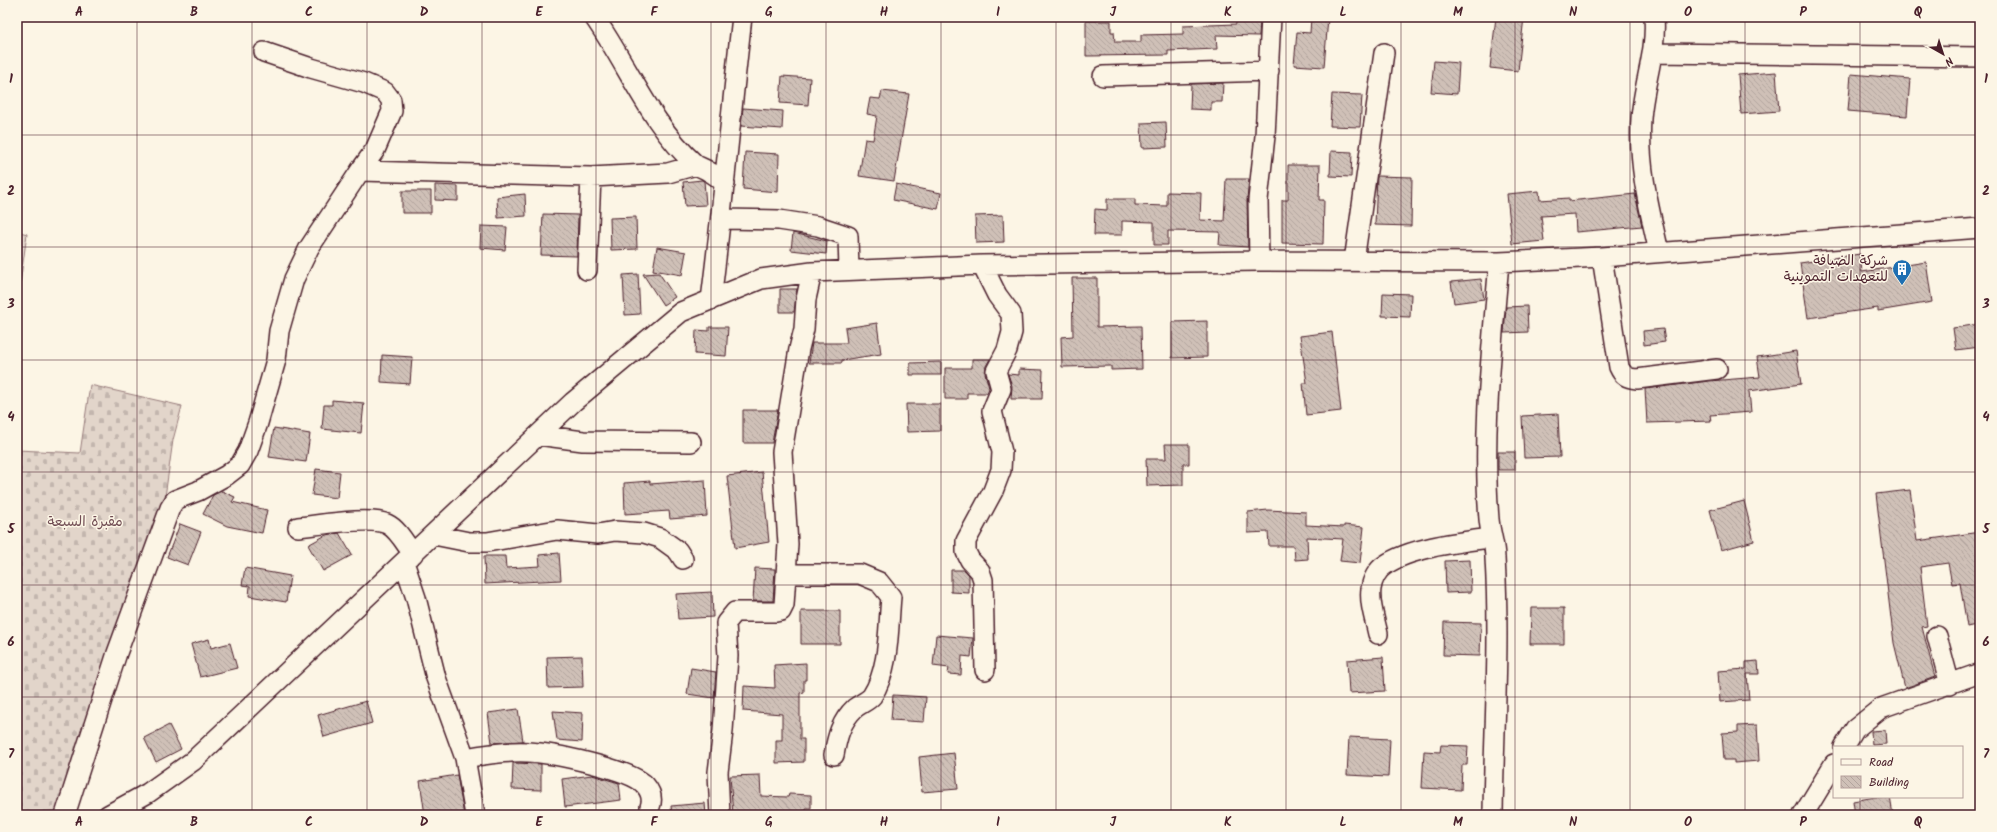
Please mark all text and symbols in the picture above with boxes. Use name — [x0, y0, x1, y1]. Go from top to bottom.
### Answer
text: A — [75, 2, 83, 23]
text: B — [190, 2, 198, 23]
text: C — [305, 2, 313, 23]
text: D — [420, 2, 429, 23]
text: E — [535, 2, 543, 23]
text: F — [650, 2, 658, 23]
text: G — [765, 2, 773, 23]
text: H — [880, 2, 889, 23]
text: I — [996, 2, 1000, 23]
text: J — [1110, 2, 1117, 23]
text: K — [1224, 2, 1232, 23]
text: L — [1339, 2, 1347, 23]
text: M — [1453, 2, 1463, 23]
text: N — [1569, 2, 1578, 23]
text: O — [1684, 2, 1692, 23]
text: P — [1799, 2, 1807, 23]
text: Q — [1914, 2, 1923, 23]
north arrow — [1923, 34, 1963, 74]
text: N — [1940, 52, 1957, 70]
text: 1 — [9, 69, 13, 90]
text: 1 — [1984, 69, 1988, 90]
text: 2 — [7, 181, 15, 202]
text: 2 — [1982, 181, 1990, 202]
place label: شركة الضيافة للتعهدات التموينية — [1784, 250, 1888, 288]
building icon: شركة الضيافة للتعهدات التموينية — [1891, 258, 1913, 286]
text: 3 — [6, 294, 15, 315]
text: 3 — [1981, 294, 1990, 315]
text: 4 — [7, 407, 15, 428]
text: 4 — [1982, 407, 1990, 428]
park label: مقبرة السبعة — [47, 511, 123, 533]
text: 5 — [7, 519, 16, 540]
text: 5 — [1982, 519, 1991, 540]
text: 6 — [7, 632, 15, 653]
text: 6 — [1982, 632, 1990, 653]
text: 7 — [8, 744, 15, 765]
text: 7 — [1983, 744, 1990, 765]
legend — [1833, 746, 1963, 798]
text: Road — [1869, 753, 1894, 772]
text: Building — [1869, 773, 1909, 792]
text: A — [75, 812, 83, 832]
text: B — [190, 812, 198, 832]
text: C — [305, 812, 313, 832]
text: D — [420, 812, 429, 832]
text: E — [535, 812, 543, 832]
text: F — [650, 812, 658, 832]
text: G — [765, 812, 773, 832]
text: H — [880, 812, 889, 832]
text: I — [996, 812, 1000, 832]
text: J — [1110, 812, 1117, 832]
text: K — [1224, 812, 1232, 832]
text: L — [1339, 812, 1347, 832]
text: M — [1453, 812, 1463, 832]
text: N — [1569, 812, 1578, 832]
text: O — [1684, 812, 1692, 832]
text: P — [1799, 812, 1807, 832]
text: Q — [1914, 812, 1923, 832]

